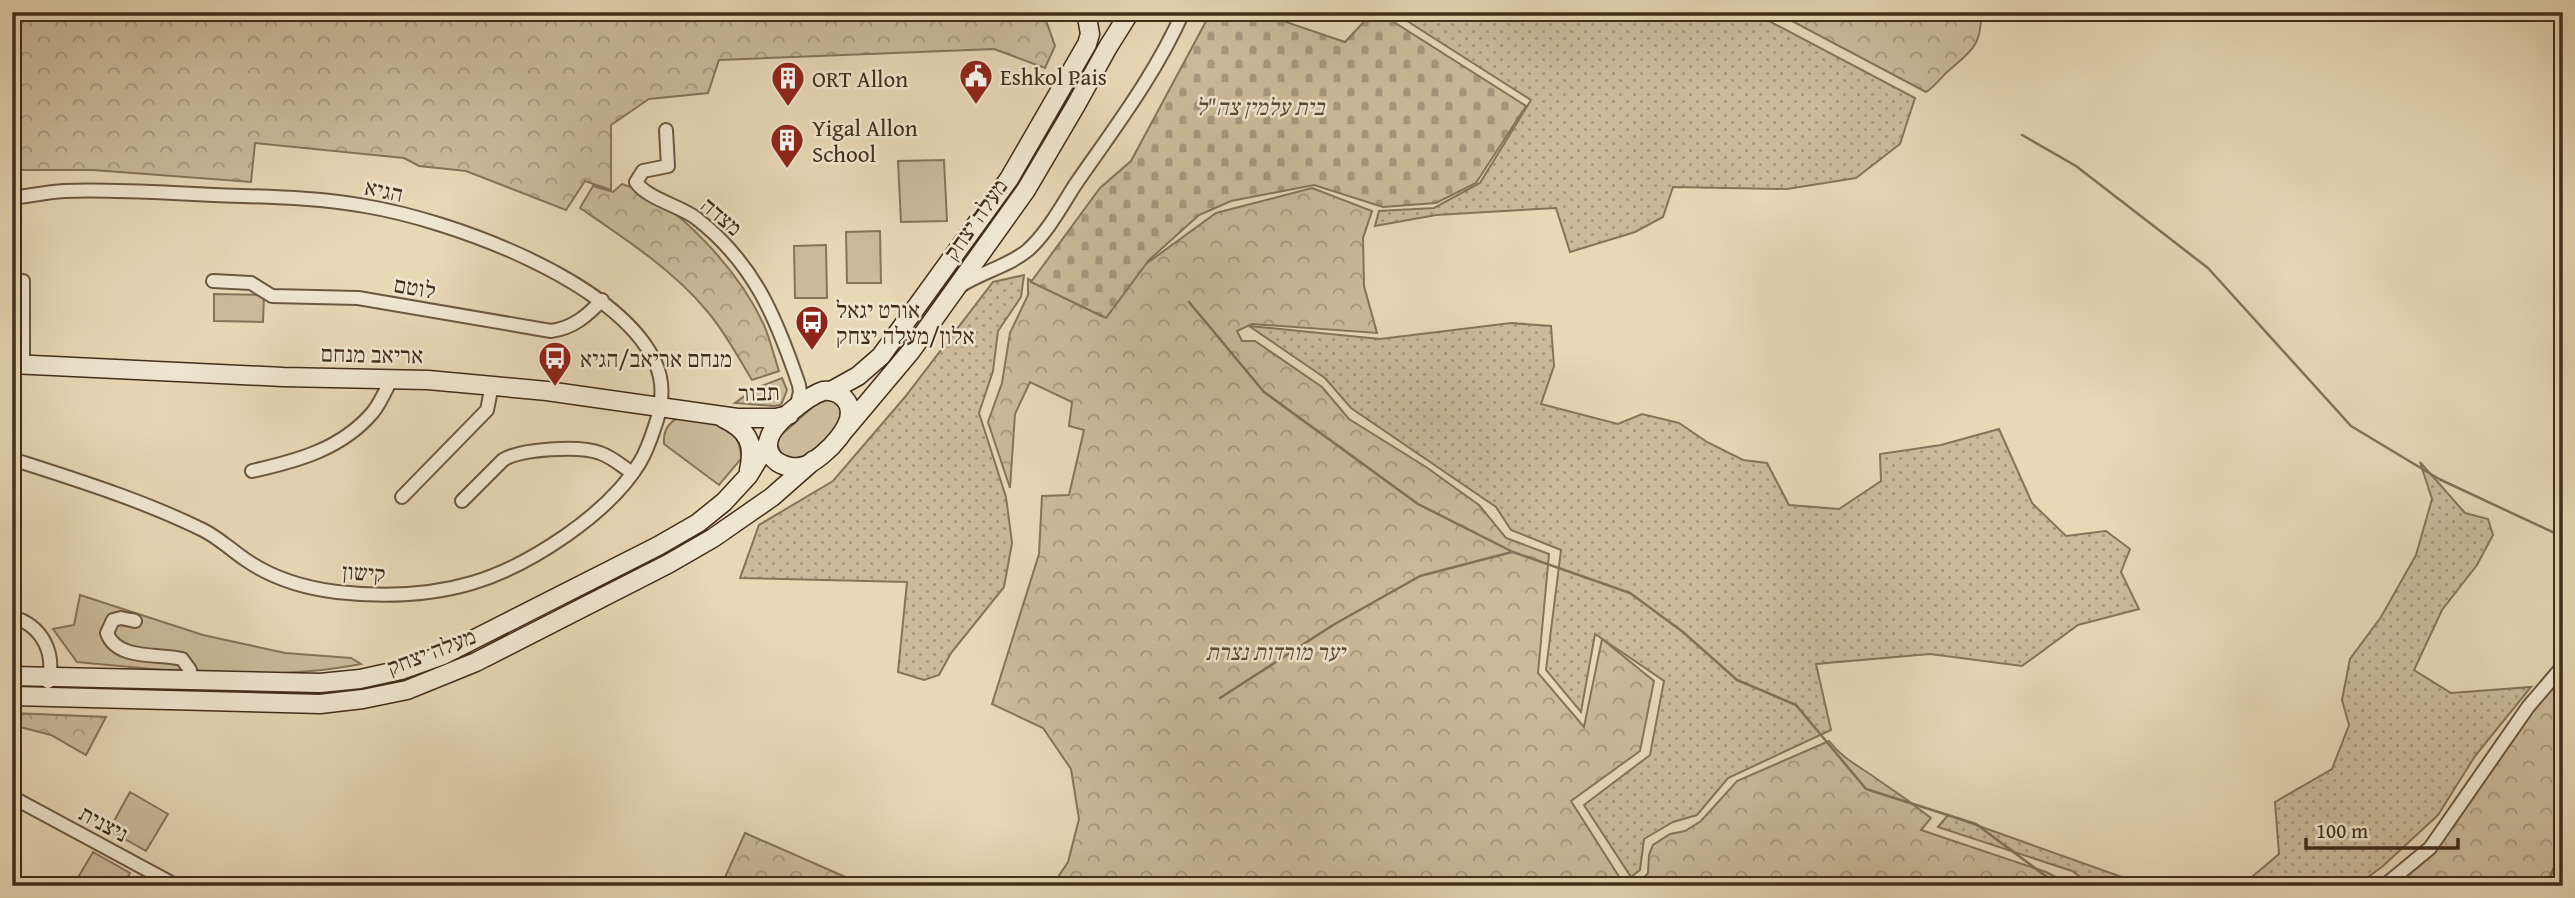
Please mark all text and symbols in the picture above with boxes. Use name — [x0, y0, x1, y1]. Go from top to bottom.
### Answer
public building icon: Eshkol Pais — [957, 57, 995, 106]
building icon: ORT Allon — [769, 59, 807, 108]
place label: Eshkol Pais — [1000, 60, 1107, 93]
place label: ORT Allon — [812, 62, 908, 95]
park label: בית עלמין צה"ל — [1196, 90, 1326, 123]
place label: Yigal Allon School — [812, 111, 918, 170]
building icon: Yigal Allon School — [768, 121, 806, 170]
street label: הגיא — [362, 170, 406, 210]
street label: מעלה יצחק — [935, 171, 1015, 267]
street label: מצדה — [694, 189, 750, 243]
street label: לוטם — [391, 267, 439, 307]
place label: אורט יגאל אלון/מעלה יצחק — [836, 293, 975, 352]
bus stop icon: אורט יגאל אלון/מעלה יצחק — [793, 303, 831, 352]
street label: אריאב מנחם — [320, 337, 424, 371]
bus stop icon: מנחם אריאב/הגיא — [536, 339, 574, 388]
place label: מנחם אריאב/הגיא — [580, 342, 732, 375]
street label: תבור — [738, 375, 780, 409]
street label: קישון — [341, 554, 387, 590]
street label: מעלה יצחק — [382, 619, 480, 683]
park label: יער מורדות נצרת — [1205, 635, 1347, 668]
street label: ניצנית — [73, 796, 135, 850]
scale bar — [2306, 807, 2458, 851]
text: 100 m — [2316, 815, 2368, 846]

